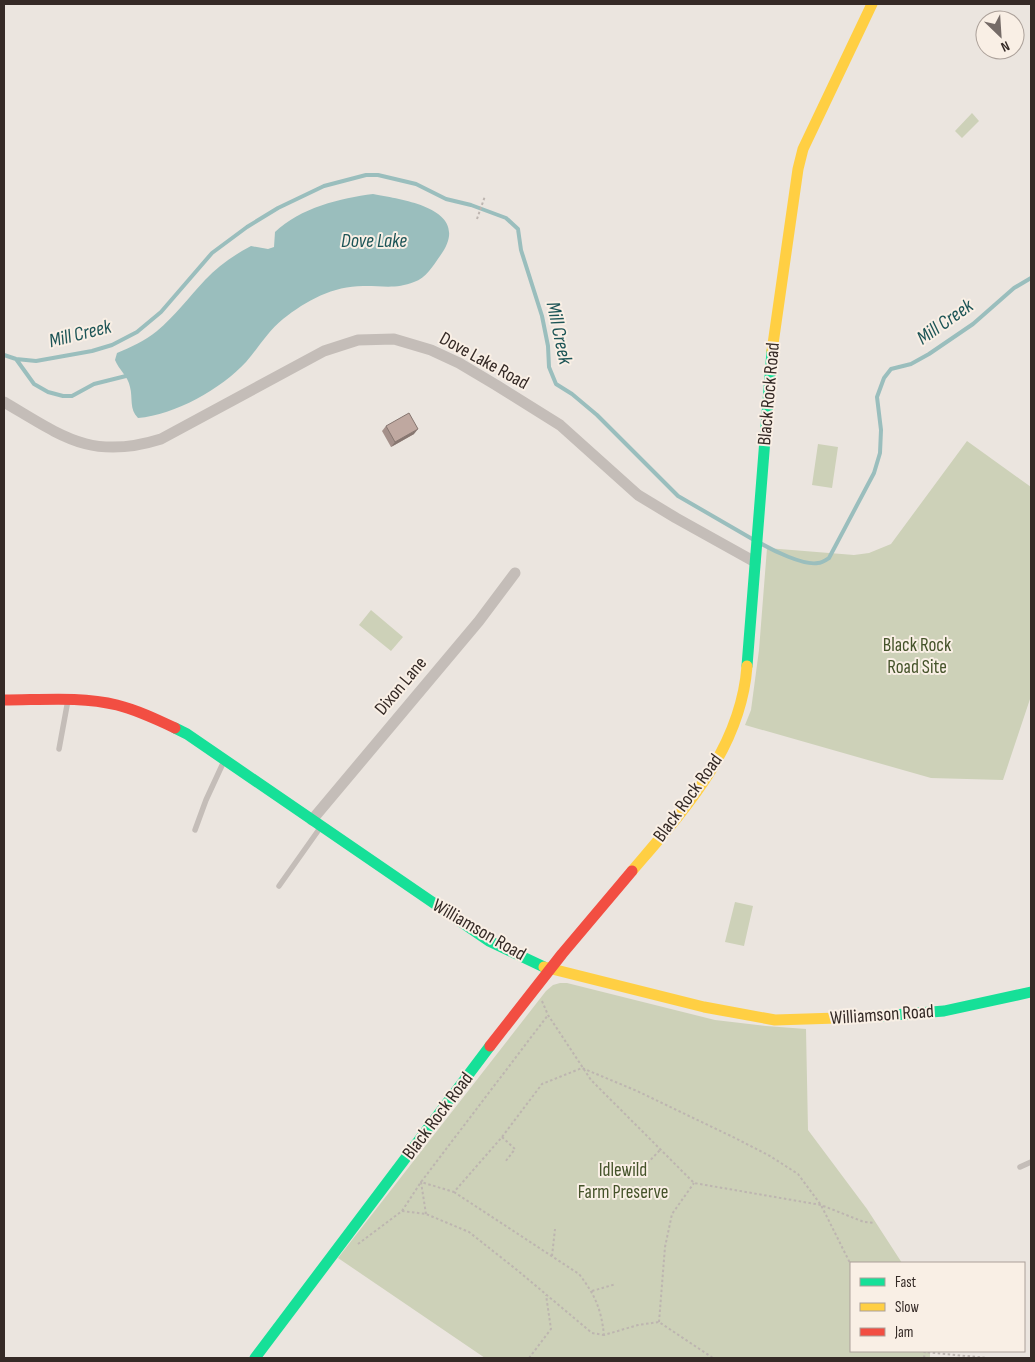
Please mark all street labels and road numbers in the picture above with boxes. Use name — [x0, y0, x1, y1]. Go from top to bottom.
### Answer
street label: Dove Lake Road — [435, 327, 533, 395]
street label: Black Rock Road — [753, 342, 785, 446]
street label: Dixon Lane — [370, 652, 432, 720]
street label: Black Rock Road — [648, 750, 728, 846]
street label: Williamson Road — [428, 894, 530, 966]
street label: Williamson Road — [829, 1000, 935, 1030]
street label: Black Rock Road — [398, 1068, 478, 1164]

